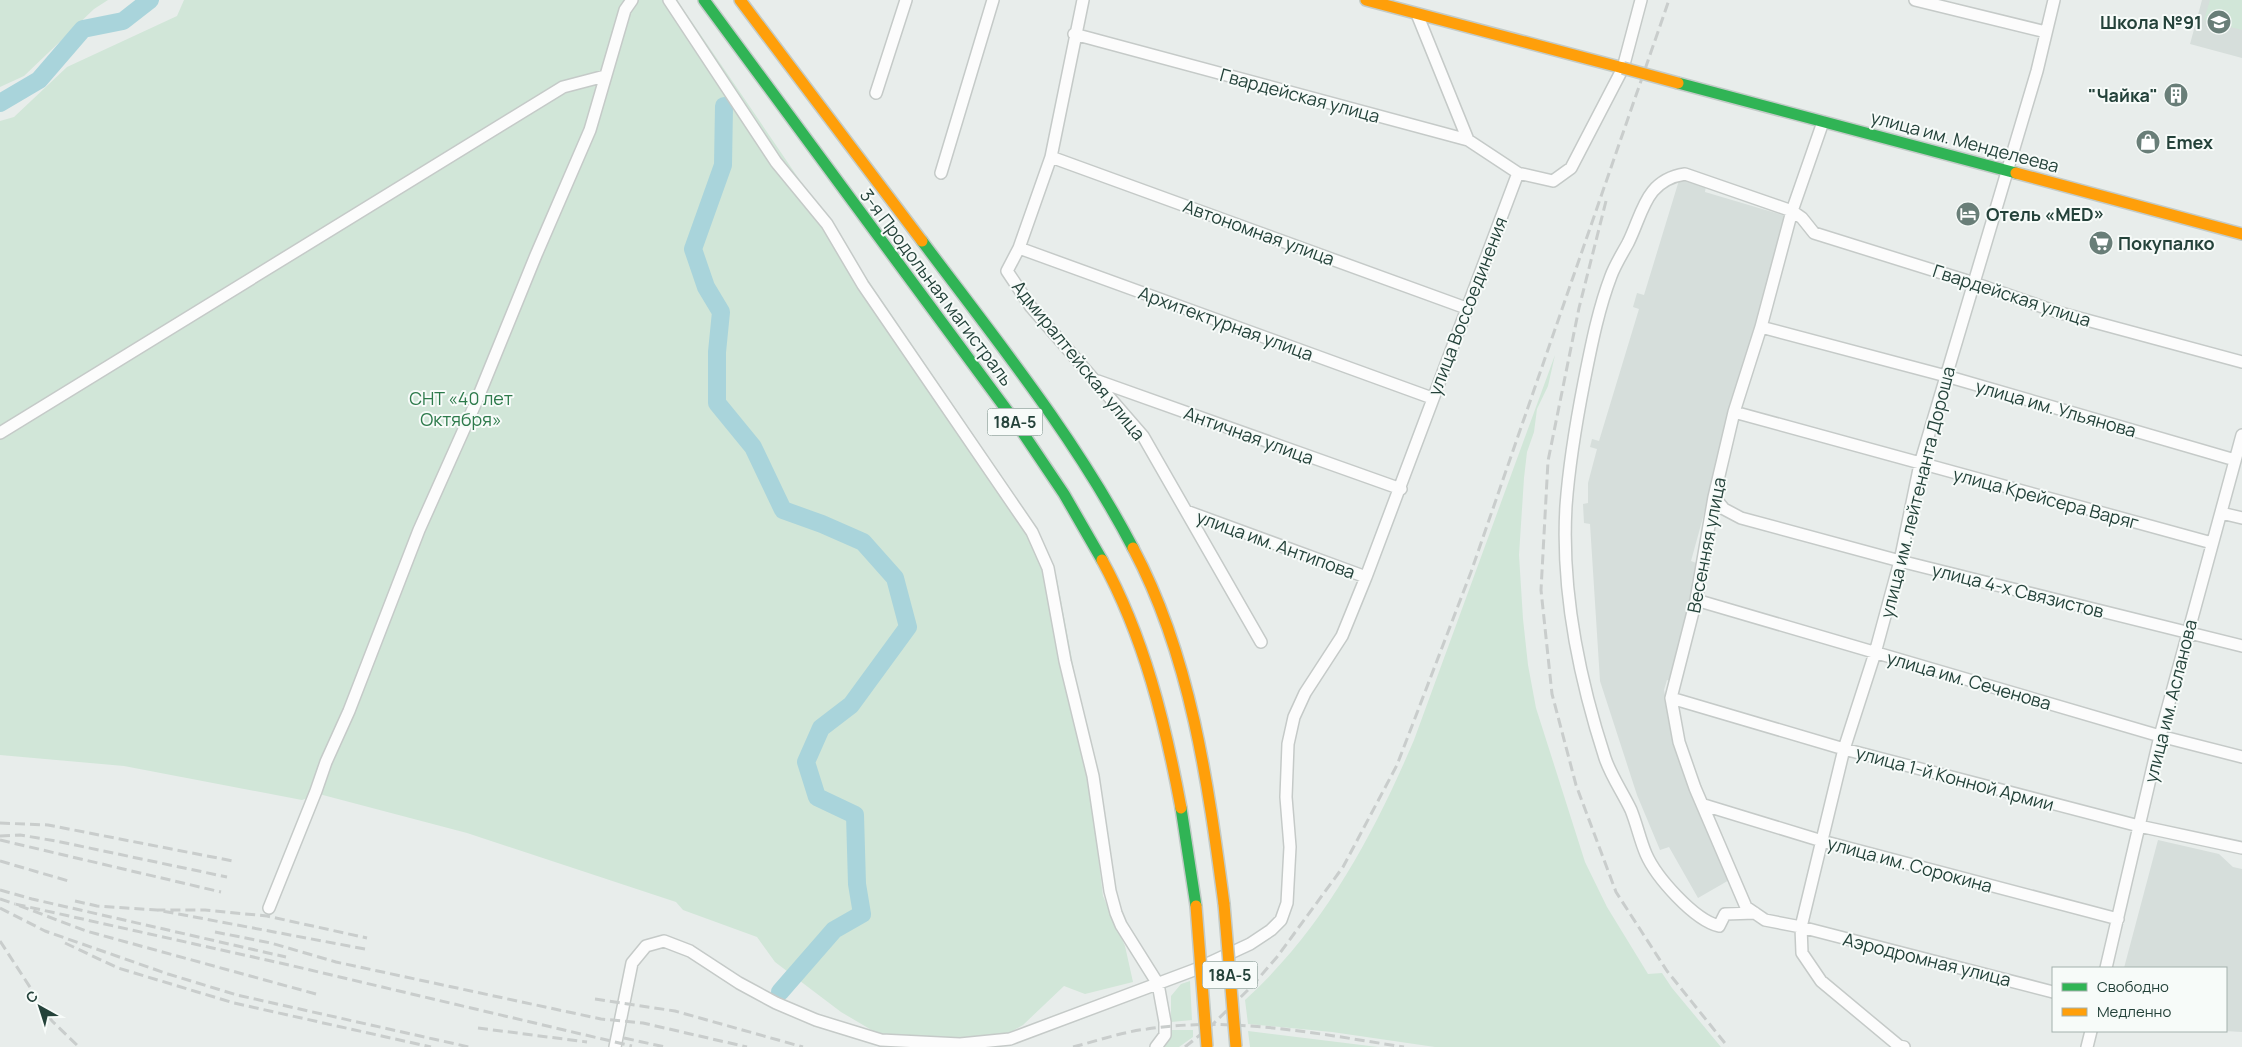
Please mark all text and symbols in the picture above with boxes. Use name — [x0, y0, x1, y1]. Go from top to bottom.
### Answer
school or university icon: Школа №91 — [2206, 9, 2232, 35]
place label: Школа №91 — [2100, 10, 2202, 34]
street label: Гвардейская улица — [1217, 62, 1383, 128]
building icon: "Чайка" — [2163, 82, 2189, 108]
place label: "Чайка" — [2088, 83, 2158, 107]
street label: улица им. Менделеева — [1868, 104, 2062, 178]
shop icon: Emex — [2135, 129, 2161, 155]
place label: Emex — [2166, 130, 2213, 154]
street label: 3-я Продольная магистраль — [855, 184, 1019, 390]
street label: Автономная улица — [1180, 193, 1338, 271]
hotel icon: Отель «MED» — [1955, 201, 1981, 227]
place label: Отель «MED» — [1986, 202, 2104, 226]
street label: улица Воссоединения — [1422, 213, 1512, 399]
supermarket icon: Покупалко — [2088, 230, 2114, 256]
place label: Покупалко — [2118, 231, 2215, 255]
street label: Гвардейская улица — [1930, 258, 2094, 332]
street label: Адмиралтейская улица — [1007, 275, 1151, 445]
street label: Архитектурная улица — [1135, 280, 1317, 366]
street label: улица им. лейтенанта Дороша — [1874, 364, 1960, 620]
street label: улица им. Ульянова — [1973, 374, 2139, 442]
park label: СНТ «40 лет Октября» — [409, 386, 513, 431]
street label: Античная улица — [1181, 400, 1317, 470]
road number: 18А-5 — [988, 408, 1042, 436]
street label: улица Крейсера Варяг — [1951, 462, 2141, 534]
street label: Весенняя улица — [1681, 475, 1731, 615]
street label: улица им. Антипова — [1193, 504, 1359, 584]
street label: улица 4-х Связистов — [1930, 557, 2107, 623]
street label: улица им. Асланова — [2138, 617, 2202, 785]
street label: улица им. Сеченова — [1884, 645, 2054, 715]
street label: улица 1-й Конной Армии — [1853, 740, 2057, 816]
street label: улица им. Сорокина — [1825, 830, 1995, 898]
street label: Аэродромная улица — [1841, 927, 2013, 991]
road number: 18А-5 — [1202, 962, 1258, 988]
legend — [2052, 967, 2227, 1032]
text: Свободно — [2097, 976, 2169, 997]
north arrow — [15, 982, 65, 1032]
text: С — [22, 986, 42, 1007]
text: Медленно — [2097, 1001, 2171, 1022]

